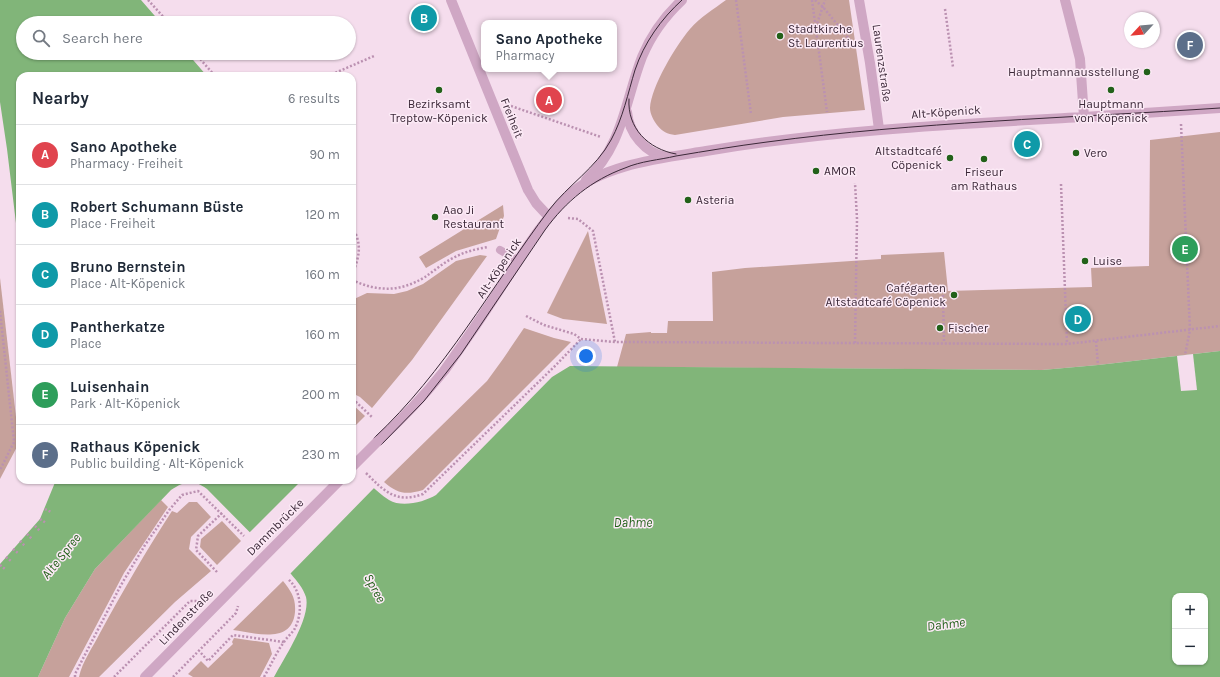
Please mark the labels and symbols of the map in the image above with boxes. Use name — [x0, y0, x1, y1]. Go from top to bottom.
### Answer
pin: B — [411, 3, 437, 33]
north arrow — [1124, 12, 1160, 48]
place label: Stadtkirche St. Laurentius — [788, 22, 864, 50]
street label: Laurenzstraße — [870, 23, 894, 103]
pin: F — [1177, 30, 1203, 60]
marker: Stadtkirche St. Laurentius — [775, 31, 785, 41]
place label: Hauptmannausstellung — [1008, 65, 1139, 79]
marker: Hauptmannausstellung — [1142, 67, 1152, 77]
marker: Bezirksamt Treptow-Köpenick — [434, 85, 444, 95]
pin: A — [536, 85, 562, 115]
marker: Hauptmann von Köpenick — [1106, 85, 1116, 95]
street label: Freiheit — [498, 96, 527, 140]
place label: Bezirksamt Treptow-Köpenick — [390, 97, 488, 125]
place label: Hauptmann von Köpenick — [1074, 97, 1148, 125]
street label: Alt-Köpenick — [911, 103, 982, 121]
pin: C — [1014, 129, 1040, 159]
place label: Altstadtcafé Cöpenick — [875, 144, 942, 172]
place label: Vero — [1084, 146, 1107, 160]
marker: Vero — [1071, 148, 1081, 158]
marker: Altstadtcafé Cöpenick — [945, 153, 955, 163]
marker: Friseur am Rathaus — [979, 154, 989, 164]
place label: AMOR — [824, 164, 856, 178]
place label: Friseur am Rathaus — [951, 165, 1017, 193]
marker: AMOR — [811, 166, 821, 176]
place label: Asteria — [696, 193, 734, 207]
marker: Asteria — [683, 195, 693, 205]
place label: Aao Ji Restaurant — [443, 203, 504, 231]
marker: Aao Ji Restaurant — [430, 212, 440, 222]
pin: E — [1172, 234, 1198, 264]
street label: Alt-Köpenick — [474, 235, 524, 301]
place label: Luise — [1093, 254, 1122, 268]
marker: Luise — [1080, 256, 1090, 266]
place label: Cafégarten Altstadtcafé Cöpenick — [825, 281, 946, 309]
marker: Cafégarten Altstadtcafé Cöpenick — [949, 290, 959, 300]
pin: D — [1065, 304, 1091, 334]
place label: Fischer — [948, 321, 989, 335]
marker: Fischer — [935, 323, 945, 333]
your location — [576, 346, 596, 366]
street label: Dammbrücke — [244, 496, 306, 558]
water label: Dahme — [614, 515, 652, 530]
water label: Alte Spree — [38, 530, 84, 582]
water label: Spree — [361, 571, 389, 605]
street label: Lindenstraße — [156, 586, 216, 648]
water label: Dahme — [926, 614, 966, 634]

